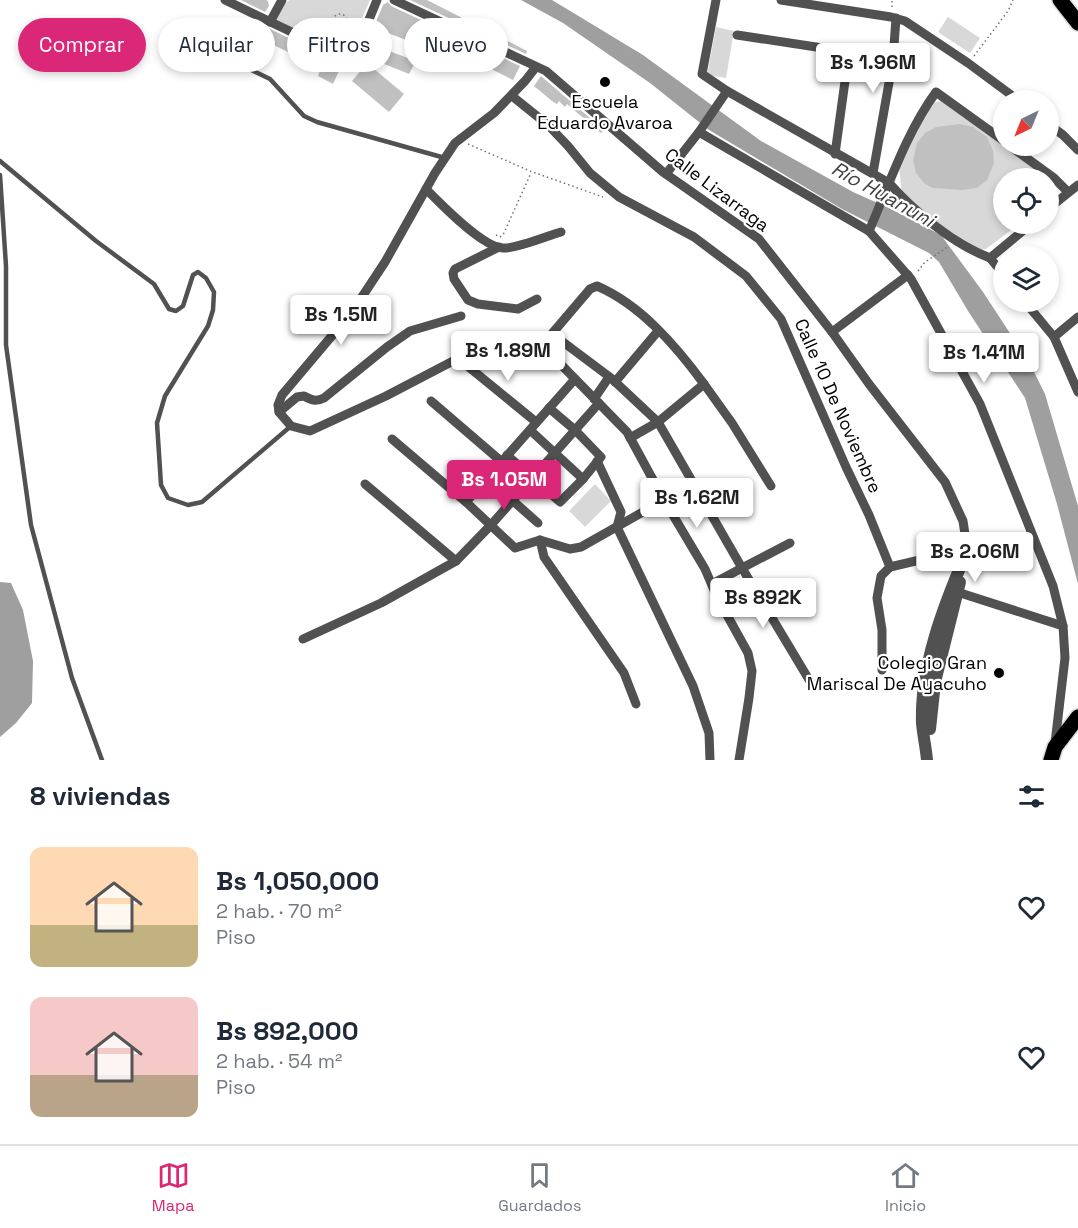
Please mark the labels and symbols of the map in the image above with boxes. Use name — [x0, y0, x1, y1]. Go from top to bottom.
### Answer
pin: Bs 1.96M — [811, 43, 935, 94]
marker: Escuela Eduardo Avaroa — [598, 75, 612, 89]
place label: Escuela Eduardo Avaroa — [537, 90, 673, 134]
north arrow — [993, 90, 1059, 156]
street label: Calle Lizarraga — [660, 143, 774, 236]
water label: Río Huanuni — [827, 155, 941, 234]
pin: Bs 1.5M — [286, 295, 396, 346]
street label: Calle 10 De Noviembre — [790, 315, 887, 497]
pin: Bs 1.89M — [446, 331, 570, 382]
pin: Bs 1.41M — [922, 333, 1046, 384]
pin: Bs 1.05M — [442, 460, 566, 511]
pin: Bs 1.62M — [635, 478, 759, 529]
pin: Bs 2.06M — [913, 532, 1037, 583]
pin: Bs 892K — [708, 578, 818, 629]
place label: Colegio Gran Mariscal De Ayacuho — [807, 651, 987, 695]
marker: Colegio Gran Mariscal De Ayacuho — [992, 666, 1006, 680]

